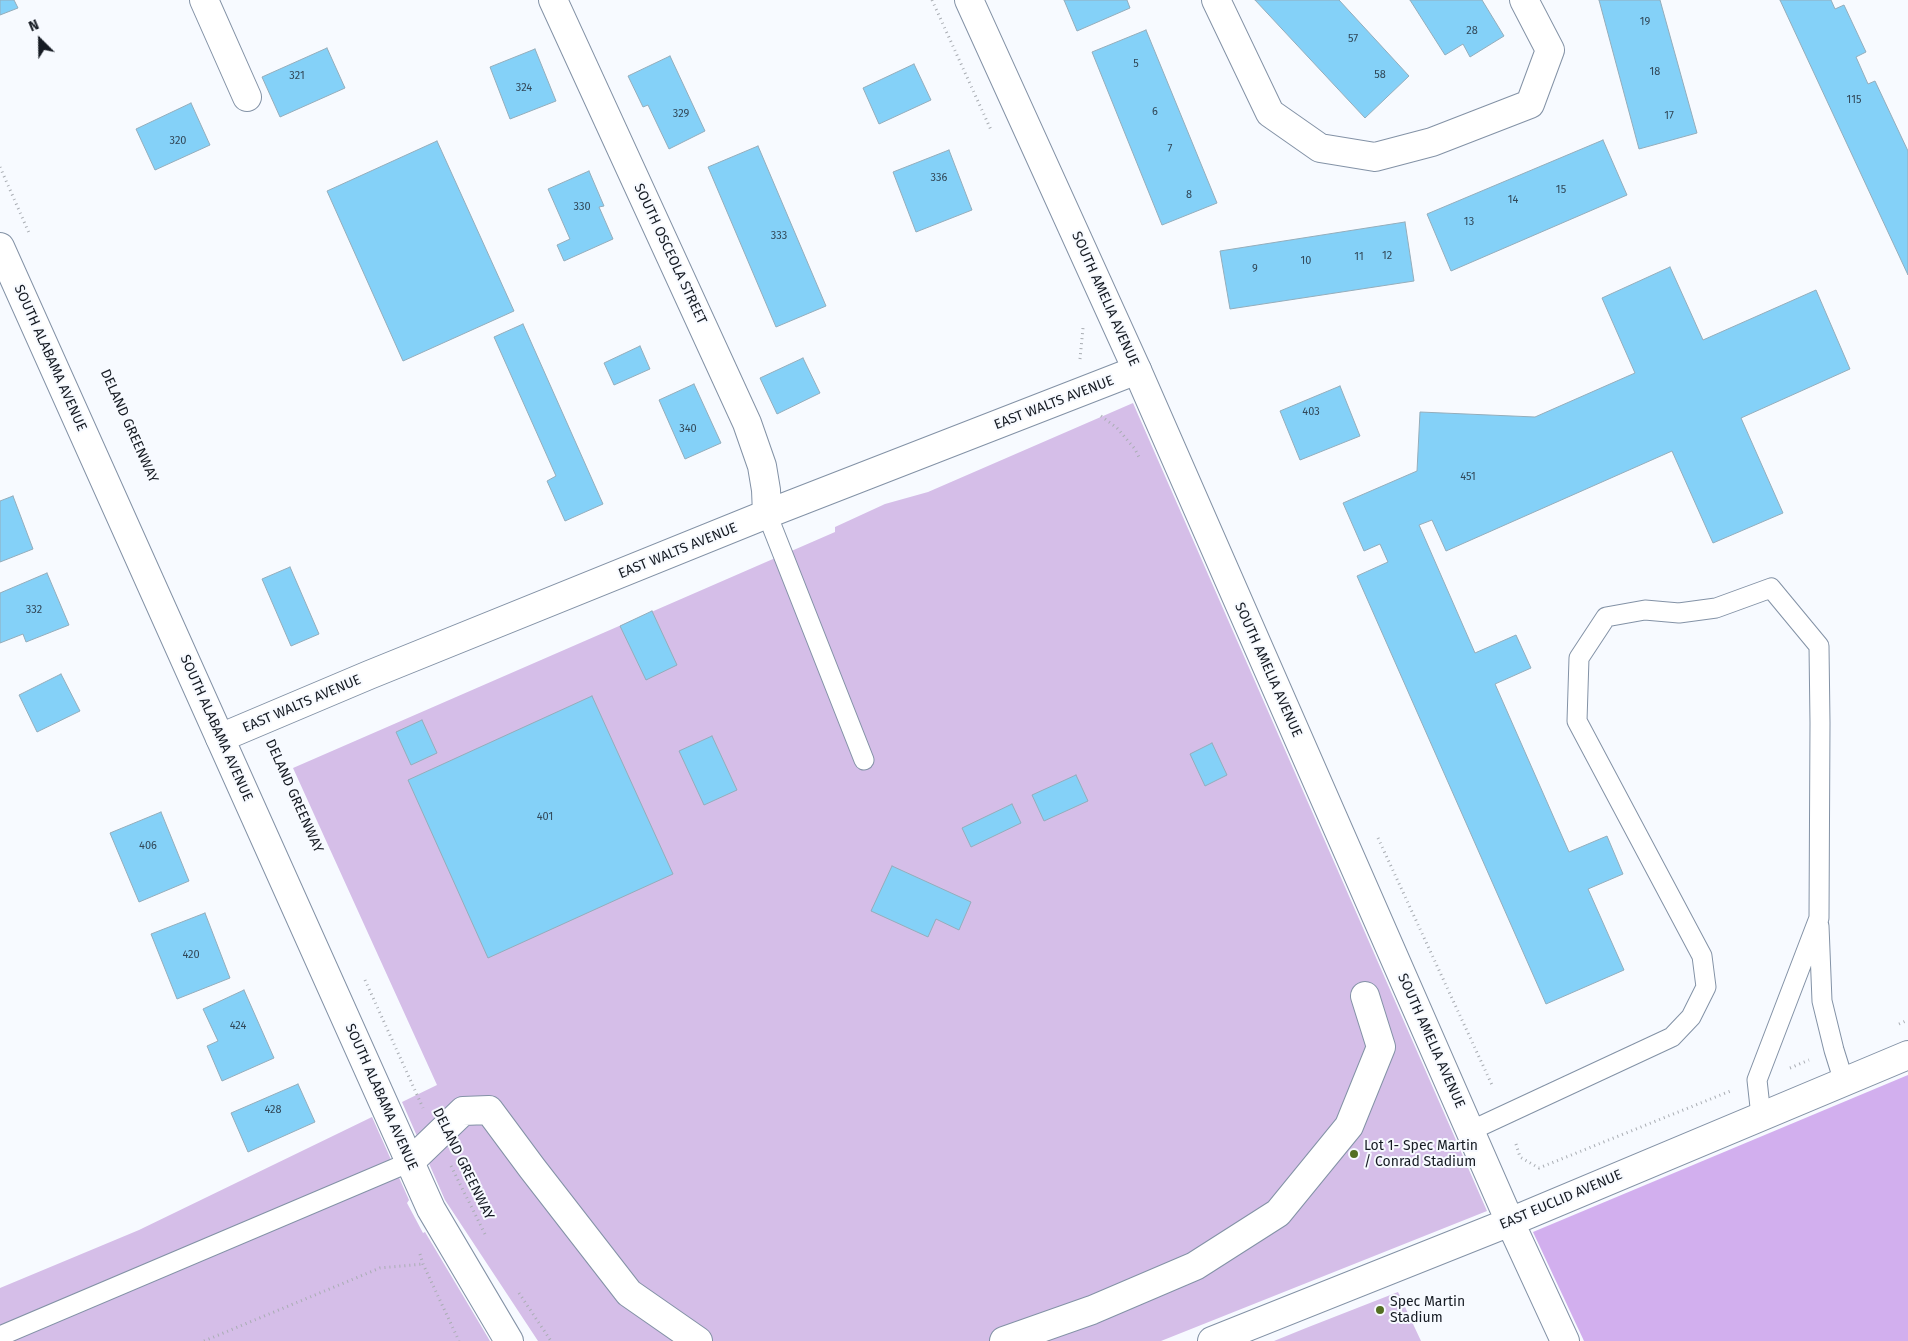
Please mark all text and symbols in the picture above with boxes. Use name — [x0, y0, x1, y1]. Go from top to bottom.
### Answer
north arrow — [15, 15, 65, 65]
house number: 19 — [1640, 15, 1650, 29]
text: N — [26, 16, 42, 35]
house number: 28 — [1466, 24, 1478, 38]
house number: 57 — [1348, 32, 1358, 46]
house number: 5 — [1133, 57, 1139, 71]
house number: 18 — [1650, 65, 1660, 79]
house number: 58 — [1374, 68, 1386, 82]
house number: 321 — [289, 69, 305, 83]
house number: 324 — [516, 81, 532, 95]
house number: 115 — [1847, 93, 1861, 107]
house number: 6 — [1152, 105, 1158, 119]
house number: 329 — [673, 107, 689, 121]
house number: 17 — [1664, 109, 1674, 123]
house number: 320 — [170, 134, 186, 148]
house number: 7 — [1168, 142, 1172, 156]
house number: 336 — [931, 171, 947, 185]
street label: SOUTH OSCEOLA STREET — [630, 181, 710, 327]
house number: 15 — [1556, 183, 1566, 197]
house number: 8 — [1186, 188, 1192, 202]
house number: 14 — [1508, 193, 1518, 207]
house number: 330 — [573, 200, 591, 214]
house number: 13 — [1464, 215, 1474, 229]
house number: 333 — [771, 229, 787, 243]
street label: SOUTH AMELIA AVENUE — [1068, 229, 1142, 369]
house number: 12 — [1382, 249, 1392, 263]
house number: 11 — [1354, 250, 1364, 264]
house number: 10 — [1301, 254, 1311, 268]
house number: 9 — [1252, 262, 1258, 276]
street label: SOUTH ALABAMA AVENUE — [10, 282, 90, 434]
street label: DELAND GREENWAY — [96, 367, 162, 485]
street label: EAST WALTS AVENUE — [992, 372, 1116, 434]
house number: 403 — [1302, 405, 1320, 419]
house number: 340 — [679, 422, 697, 436]
house number: 451 — [1460, 470, 1476, 484]
street label: EAST WALTS AVENUE — [616, 519, 740, 583]
street label: SOUTH AMELIA AVENUE — [1231, 600, 1305, 740]
house number: 332 — [26, 603, 42, 617]
street label: SOUTH ALABAMA AVENUE — [176, 652, 256, 804]
street label: EAST WALTS AVENUE — [240, 671, 364, 737]
street label: DELAND GREENWAY — [261, 737, 327, 855]
house number: 401 — [537, 810, 553, 824]
house number: 406 — [139, 839, 157, 853]
house number: 420 — [182, 948, 200, 962]
street label: SOUTH AMELIA AVENUE — [1394, 971, 1468, 1111]
house number: 424 — [230, 1019, 246, 1033]
street label: SOUTH ALABAMA AVENUE — [341, 1021, 421, 1173]
house number: 428 — [264, 1103, 282, 1117]
street label: DELAND GREENWAY — [429, 1105, 497, 1223]
place label: Lot 1- Spec Martin / Conrad Stadium — [1364, 1138, 1478, 1170]
marker: Lot 1- Spec Martin / Conrad Stadium — [1348, 1148, 1360, 1160]
street label: EAST EUCLID AVENUE — [1497, 1167, 1625, 1233]
place label: Spec Martin Stadium — [1390, 1294, 1465, 1326]
marker: Spec Martin Stadium — [1374, 1304, 1386, 1316]

